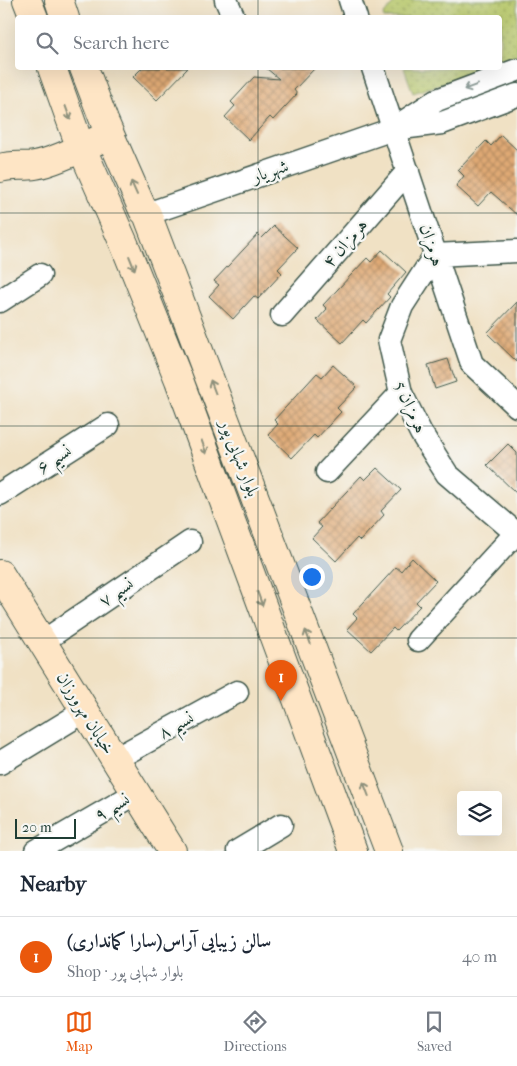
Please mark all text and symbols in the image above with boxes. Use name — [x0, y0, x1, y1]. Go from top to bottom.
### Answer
search box — [15, 15, 502, 70]
icon: search — [33, 29, 61, 57]
text: Search here — [73, 32, 169, 54]
one-way arrow — [464, 83, 479, 92]
one-way arrow — [64, 105, 73, 121]
street label: شهریار — [247, 155, 292, 189]
one-way arrow — [128, 181, 138, 196]
street label: هرمزان ۴ — [319, 215, 374, 273]
street label: هرمزان — [413, 221, 448, 270]
one-way arrow — [128, 255, 137, 270]
street label: هرمزان 5 — [388, 378, 431, 437]
one-way arrow — [208, 380, 217, 395]
street label: بلوار شهابی پور — [213, 415, 264, 501]
one-way arrow — [199, 439, 209, 454]
street label: نسیم ۶ — [33, 440, 79, 484]
your location — [299, 564, 325, 590]
street label: نسیم ۷ — [95, 573, 142, 617]
one-way arrow — [256, 591, 265, 606]
one-way arrow — [303, 630, 312, 645]
pin: 1 — [265, 660, 297, 701]
street label: خیابان مهرورزان — [51, 668, 119, 759]
street label: نسیم ۸ — [155, 707, 201, 750]
one-way arrow — [361, 782, 370, 797]
street label: نسیم ۹ — [91, 789, 137, 832]
map controls — [457, 791, 502, 836]
button: layers — [457, 791, 502, 836]
scale bar — [15, 816, 76, 839]
text: 20 m — [22, 819, 52, 836]
text: Nearby — [20, 872, 86, 896]
text: سالن زیبایی آراس(سارا کمانداری) — [67, 930, 271, 952]
text: 1 — [33, 947, 39, 966]
text: 40 m — [462, 947, 497, 966]
text: Shop · بلوار شهابی پور — [67, 962, 183, 981]
tab: Map — [65, 1008, 93, 1055]
tab: Directions — [224, 1008, 287, 1055]
tab: Saved — [417, 1008, 452, 1055]

